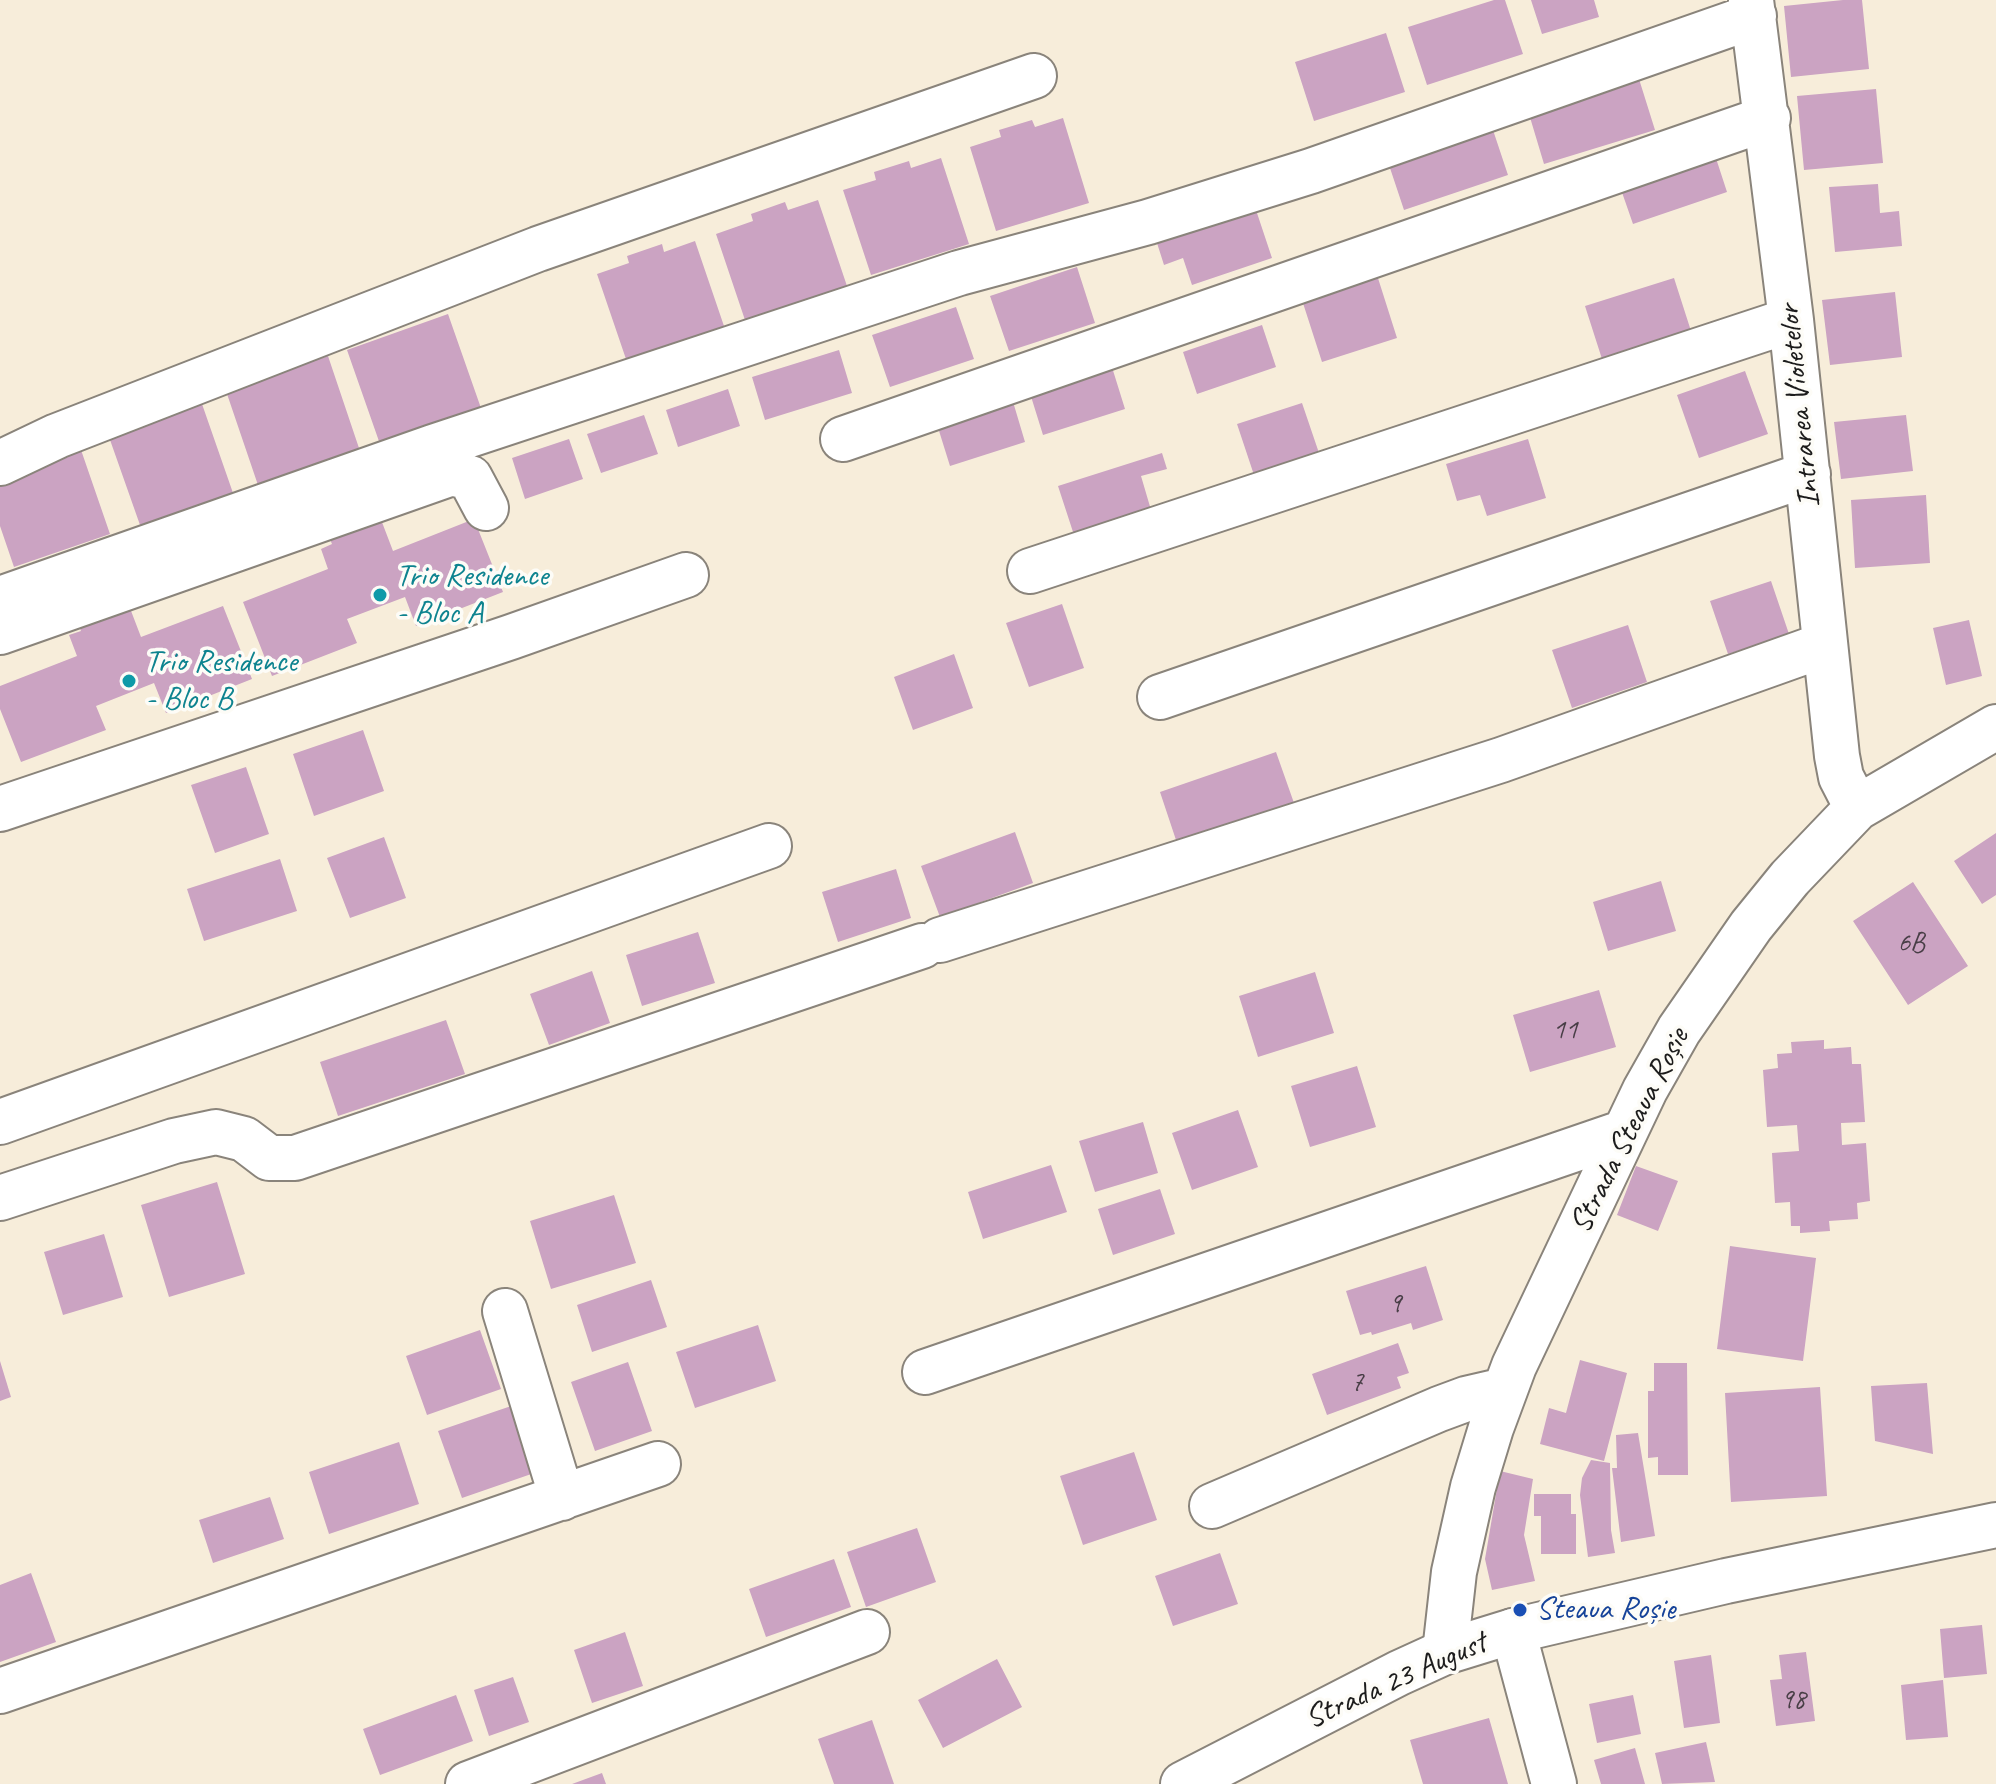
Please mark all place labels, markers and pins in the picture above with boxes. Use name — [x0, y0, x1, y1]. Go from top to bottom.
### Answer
place label: Trio Residence - Bloc A — [396, 558, 548, 633]
marker: Trio Residence - Bloc A — [371, 586, 389, 604]
place label: Trio Residence - Bloc B — [145, 644, 297, 719]
marker: Trio Residence - Bloc B — [120, 672, 138, 690]
place label: Steaua Roșie — [1536, 1591, 1675, 1629]
marker: Steaua Roșie — [1511, 1601, 1529, 1619]

